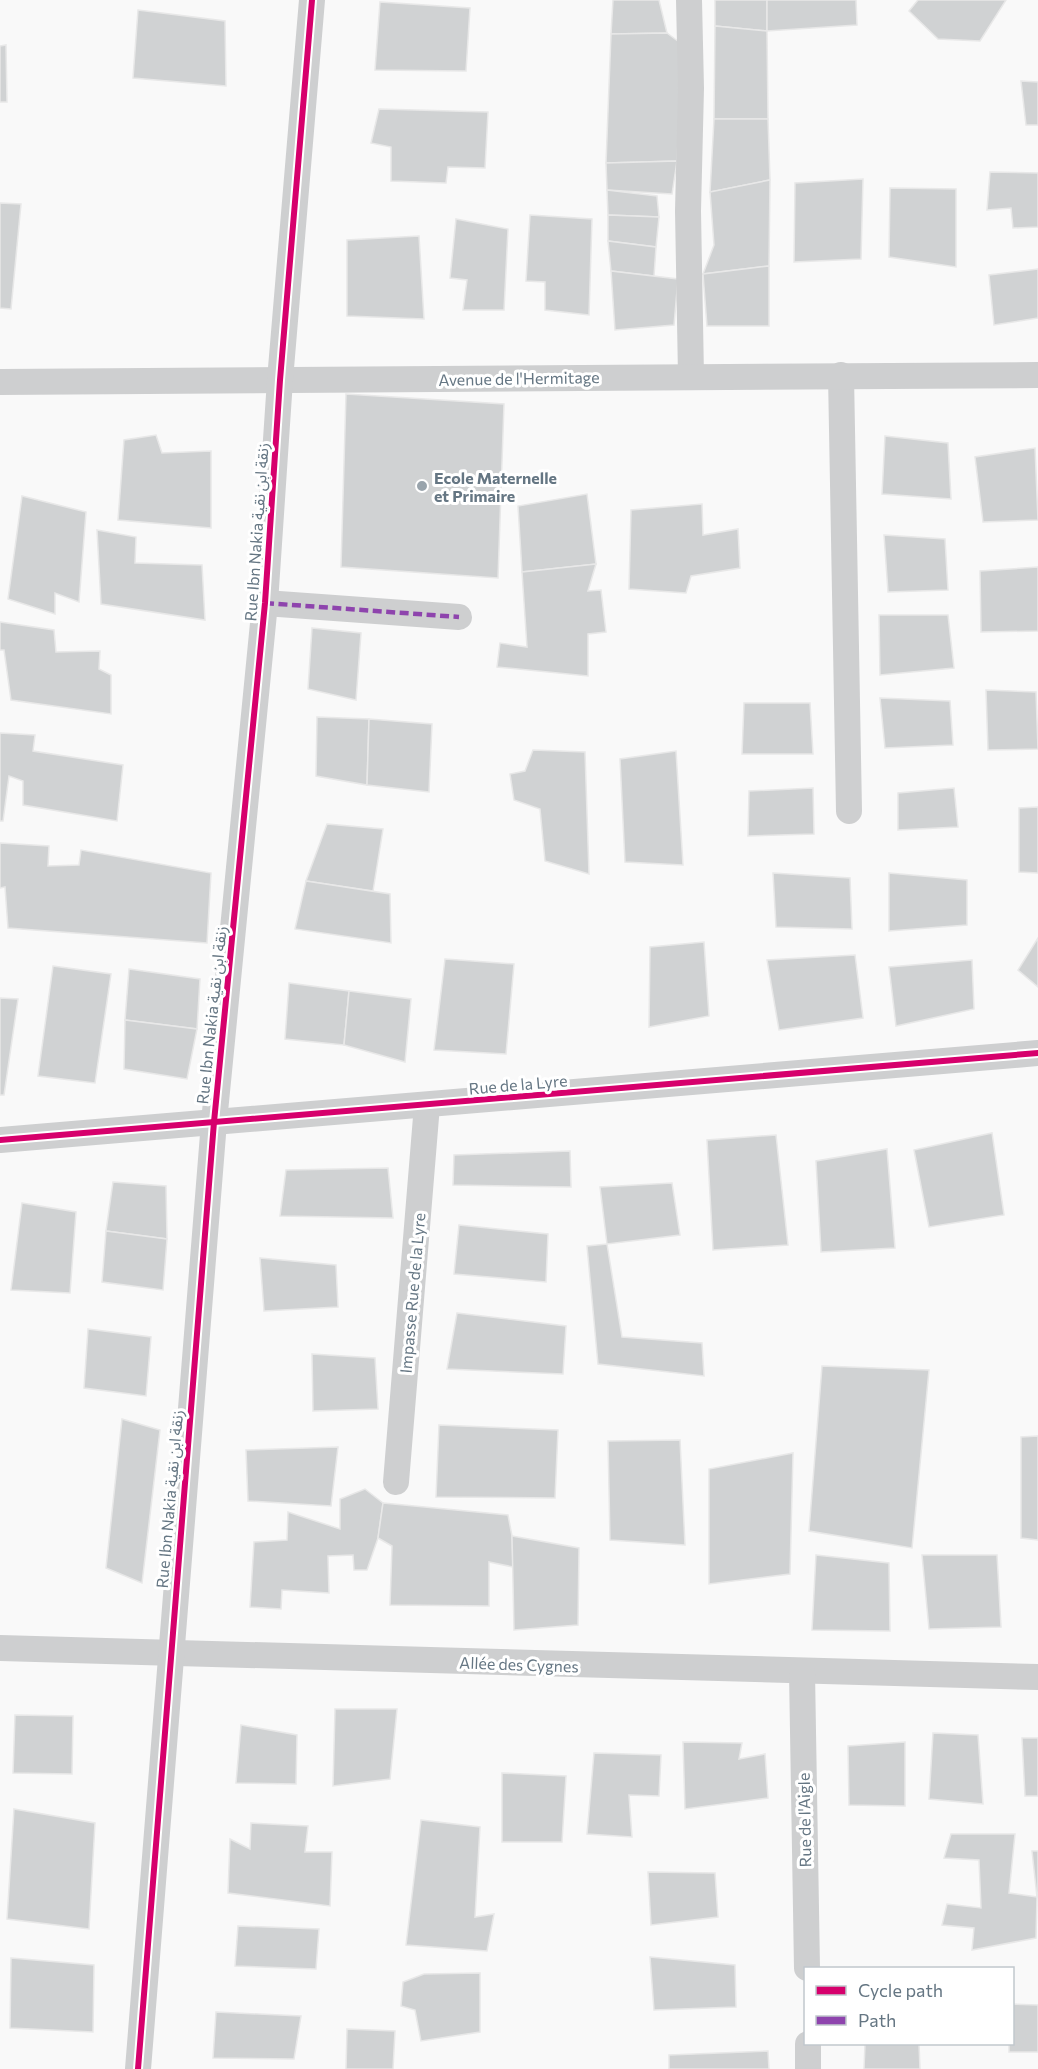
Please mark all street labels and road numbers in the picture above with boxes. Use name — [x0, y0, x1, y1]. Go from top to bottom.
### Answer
street label: Avenue de l'Hermitage — [438, 367, 600, 389]
street label: Rue Ibn Nakia زنقة ابن نقية — [240, 442, 273, 622]
street label: Rue Ibn Nakia زنقة ابن نقية — [192, 925, 231, 1105]
street label: Rue de la Lyre — [468, 1070, 568, 1098]
street label: Impasse Rue de la Lyre — [396, 1212, 428, 1374]
street label: Rue Ibn Nakia زنقة ابن نقية — [152, 1409, 187, 1589]
street label: Allée des Cygnes — [459, 1652, 579, 1676]
street label: Rue de l'Aigle — [794, 1773, 814, 1867]

